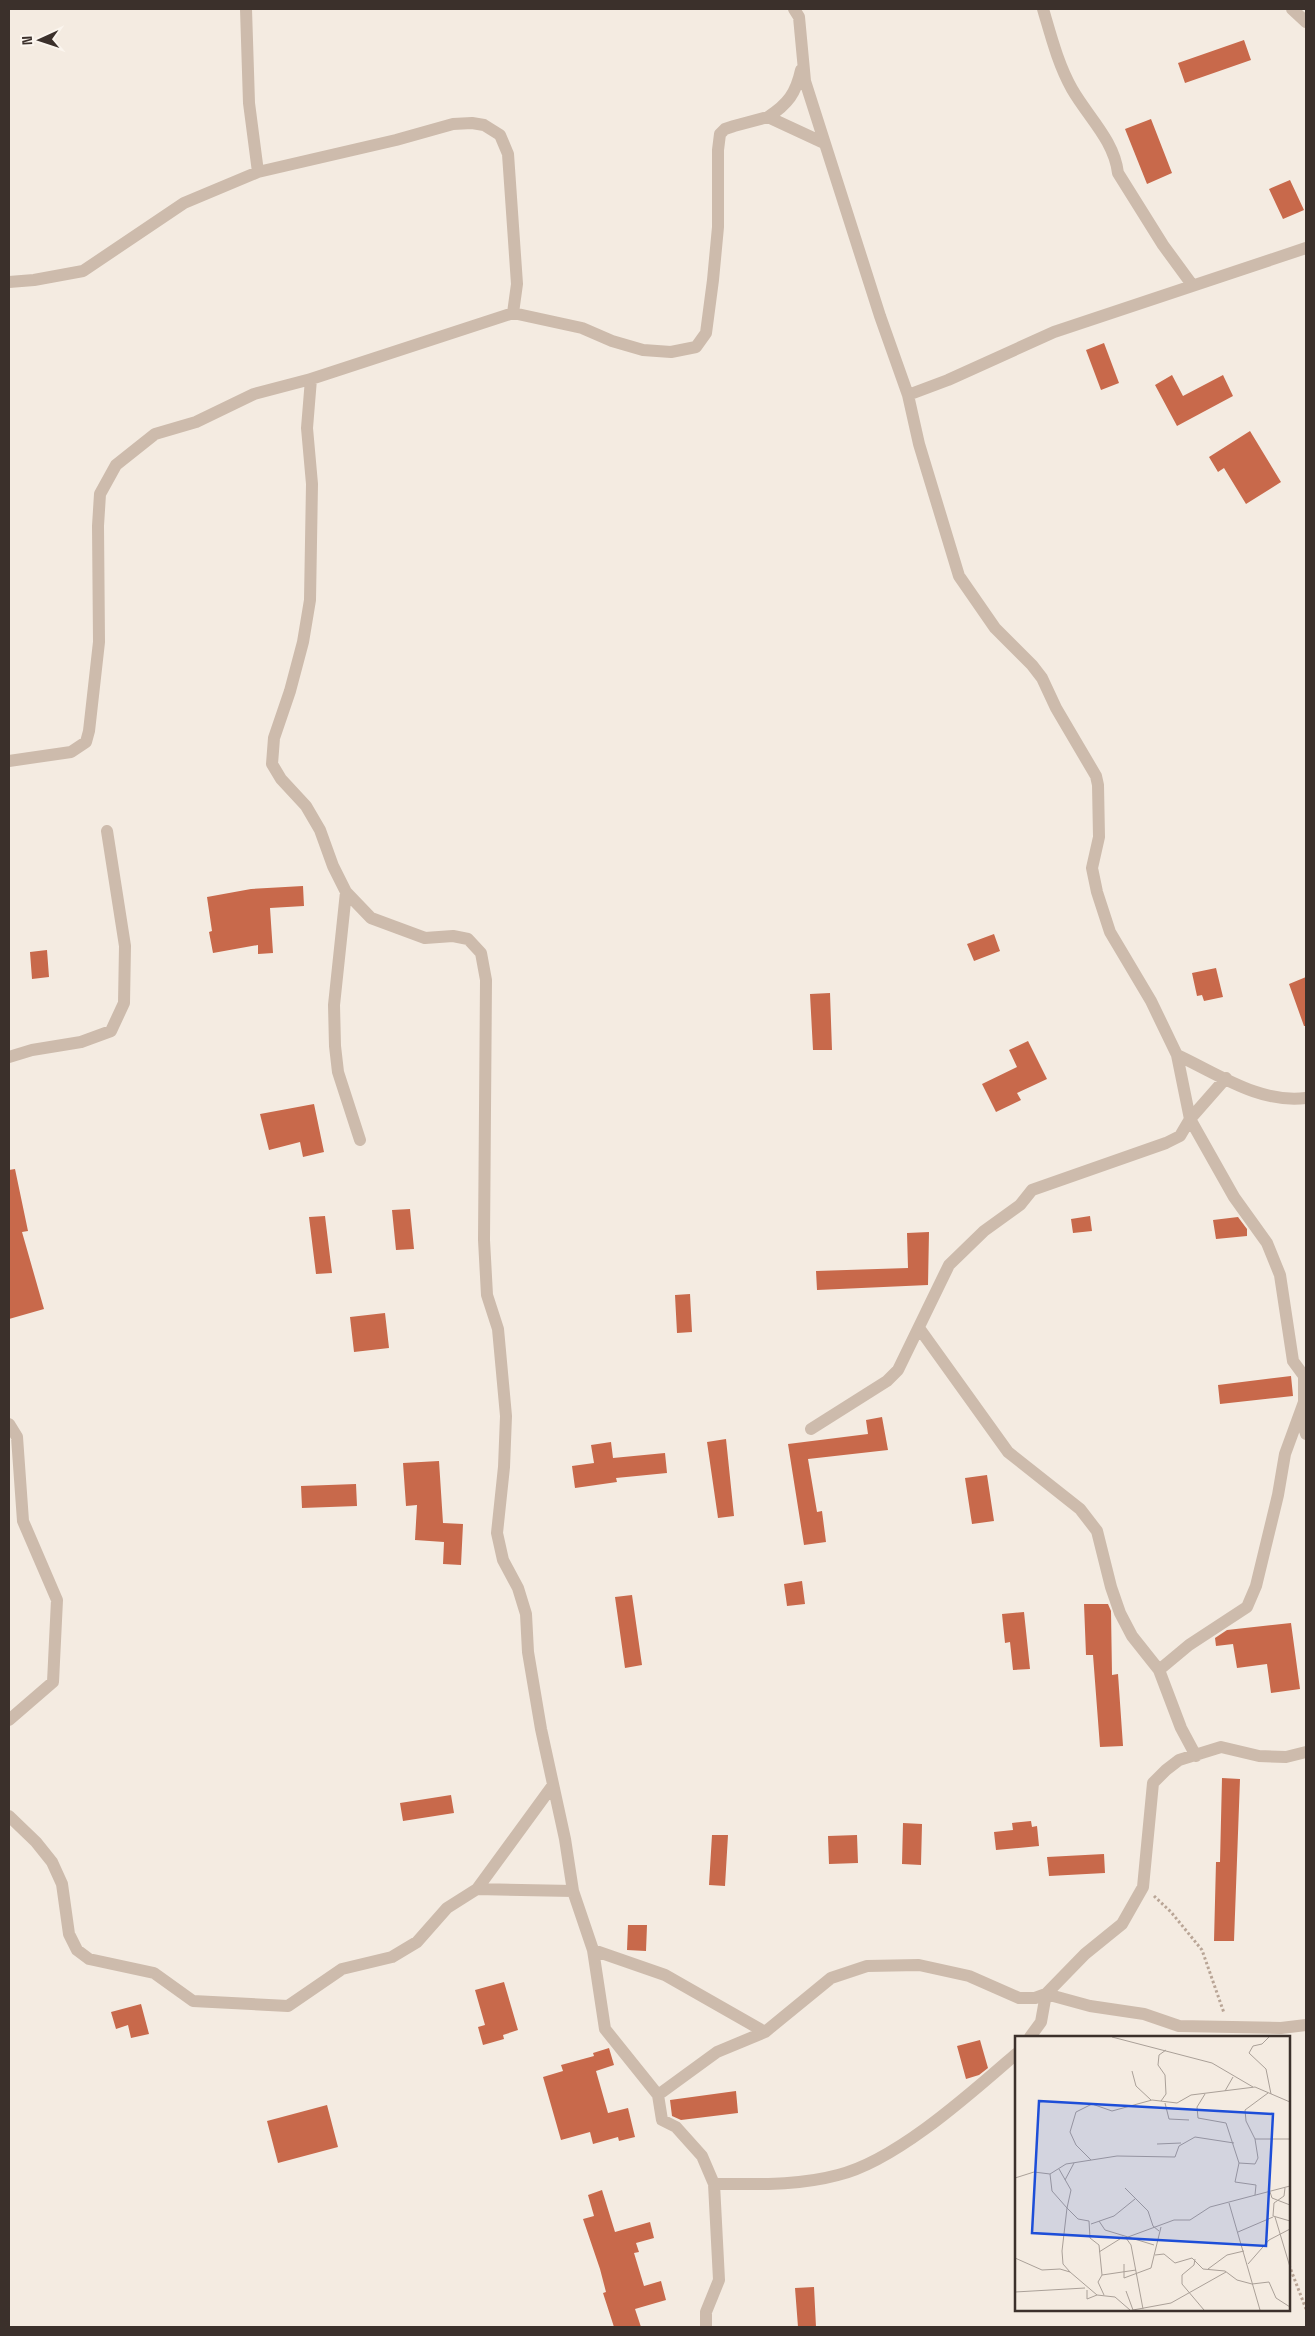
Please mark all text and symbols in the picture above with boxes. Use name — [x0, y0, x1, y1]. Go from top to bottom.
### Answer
north arrow — [15, 15, 65, 65]
text: N — [18, 36, 36, 46]
inset map — [1015, 2036, 1290, 2311]

